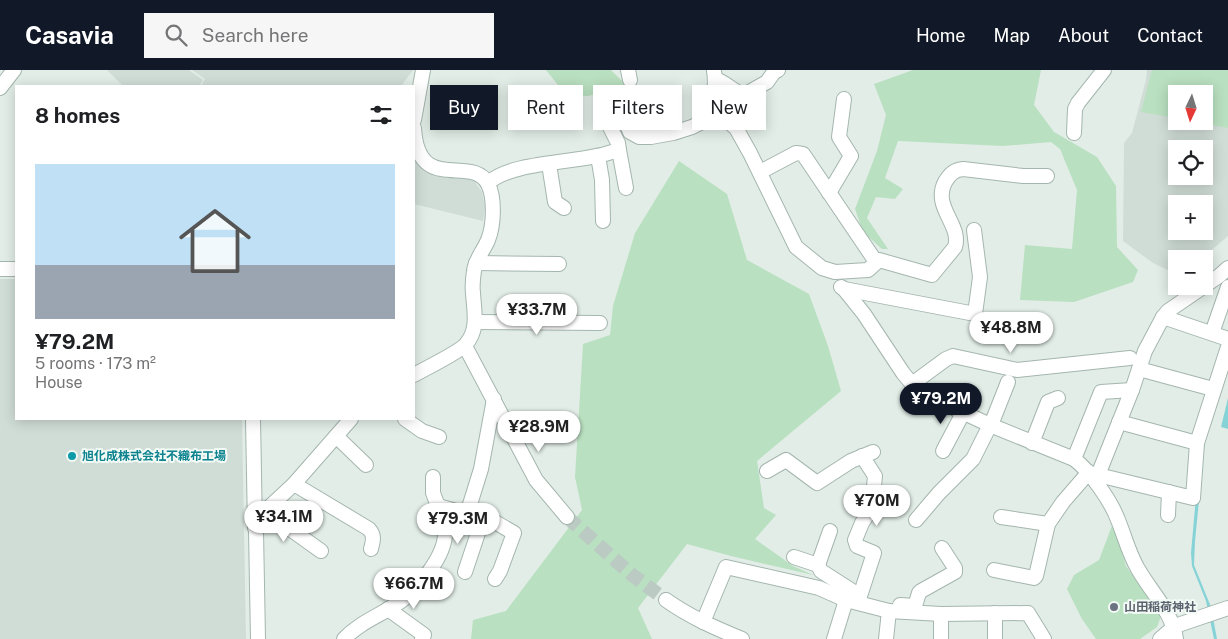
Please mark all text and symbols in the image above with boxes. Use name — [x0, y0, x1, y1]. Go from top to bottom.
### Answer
search box — [144, 13, 494, 58]
text: Casavia — [25, 21, 114, 49]
icon: search — [162, 21, 190, 49]
text: Search here — [202, 24, 308, 46]
text: Home — [916, 25, 966, 46]
text: Map — [994, 25, 1030, 46]
text: About — [1058, 25, 1109, 46]
text: Contact — [1137, 25, 1203, 46]
chip: Buy — [430, 85, 498, 130]
chip: Rent — [508, 85, 583, 130]
chip: Filters — [593, 85, 682, 130]
chip: New — [692, 85, 766, 130]
north arrow — [1168, 85, 1212, 130]
map controls — [1168, 85, 1213, 295]
icon: filters — [367, 101, 395, 129]
text: 8 homes — [35, 103, 120, 128]
button: locate — [1168, 140, 1213, 185]
button: + — [1168, 195, 1213, 240]
icon: home — [170, 196, 260, 286]
button: − — [1168, 250, 1213, 295]
pin: ¥33.7M — [496, 294, 578, 336]
text: ¥33.7M — [507, 300, 567, 319]
pin: ¥48.8M — [970, 312, 1052, 354]
text: ¥48.8M — [980, 318, 1042, 337]
text: ¥79.2M — [35, 329, 114, 354]
text: 5 rooms · 173 m² — [35, 354, 156, 373]
text: House — [35, 373, 83, 392]
pin: ¥79.2M — [900, 382, 982, 425]
text: ¥79.2M — [911, 389, 971, 408]
pin: ¥28.9M — [498, 410, 580, 453]
text: ¥28.9M — [509, 417, 569, 436]
place label: 旭化成株式会社不織布工場 — [82, 449, 226, 463]
marker: 旭化成株式会社不織布工場 — [66, 450, 78, 462]
pin: ¥70M — [847, 484, 907, 527]
text: ¥70M — [854, 491, 900, 510]
pin: ¥34.1M — [243, 500, 325, 543]
pin: ¥79.3M — [417, 502, 499, 545]
text: ¥34.1M — [255, 507, 313, 526]
text: ¥79.3M — [428, 509, 488, 528]
pin: ¥66.7M — [373, 568, 455, 610]
text: ¥66.7M — [384, 574, 444, 593]
place label: 山田稲荷神社 — [1124, 600, 1196, 614]
marker: 山田稲荷神社 — [1108, 601, 1120, 613]

